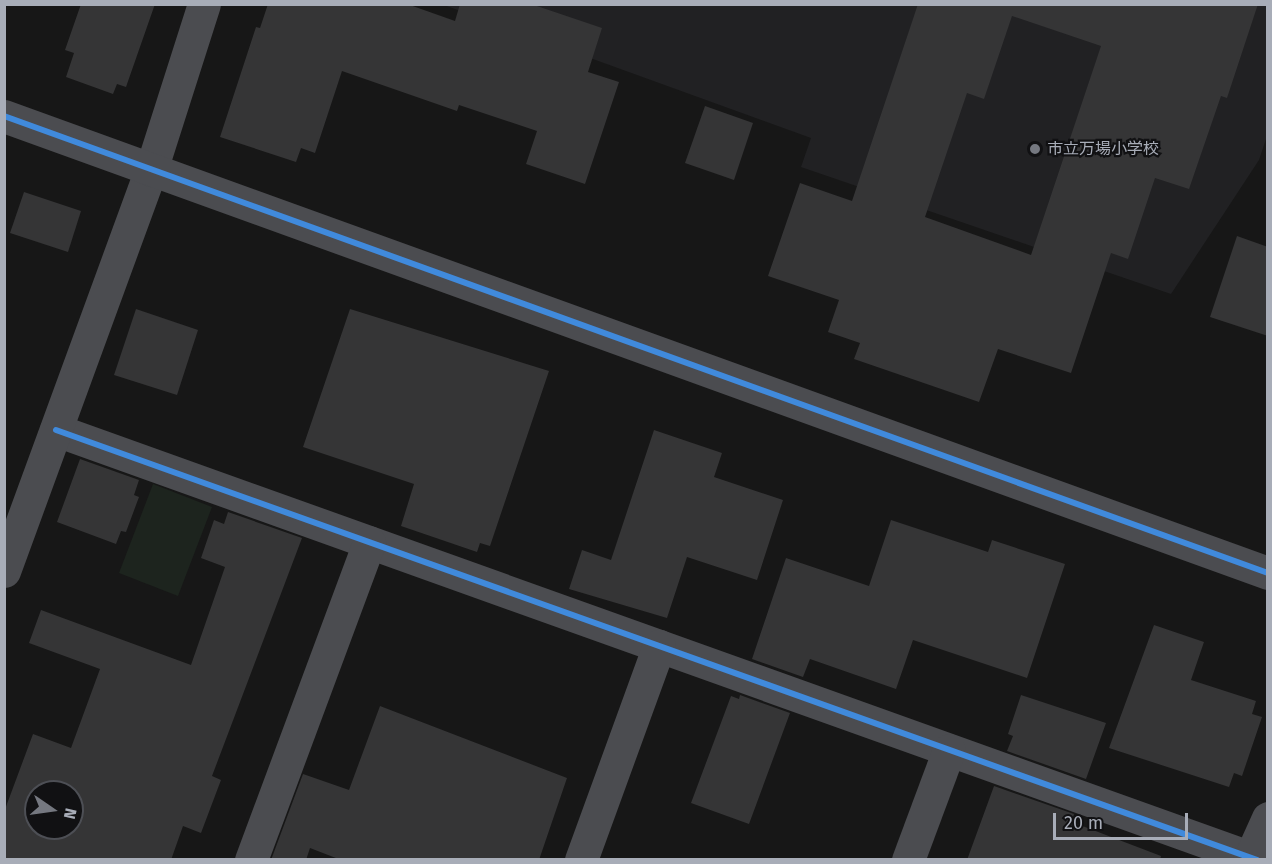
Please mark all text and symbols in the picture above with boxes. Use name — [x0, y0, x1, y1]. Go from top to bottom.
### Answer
place label: 市立万場小学校 — [1047, 139, 1159, 159]
marker: 市立万場小学校 — [1028, 142, 1042, 156]
north arrow — [24, 780, 84, 840]
scale bar — [1056, 801, 1191, 839]
text: N — [60, 806, 81, 821]
text: 20 m — [1064, 812, 1103, 834]

